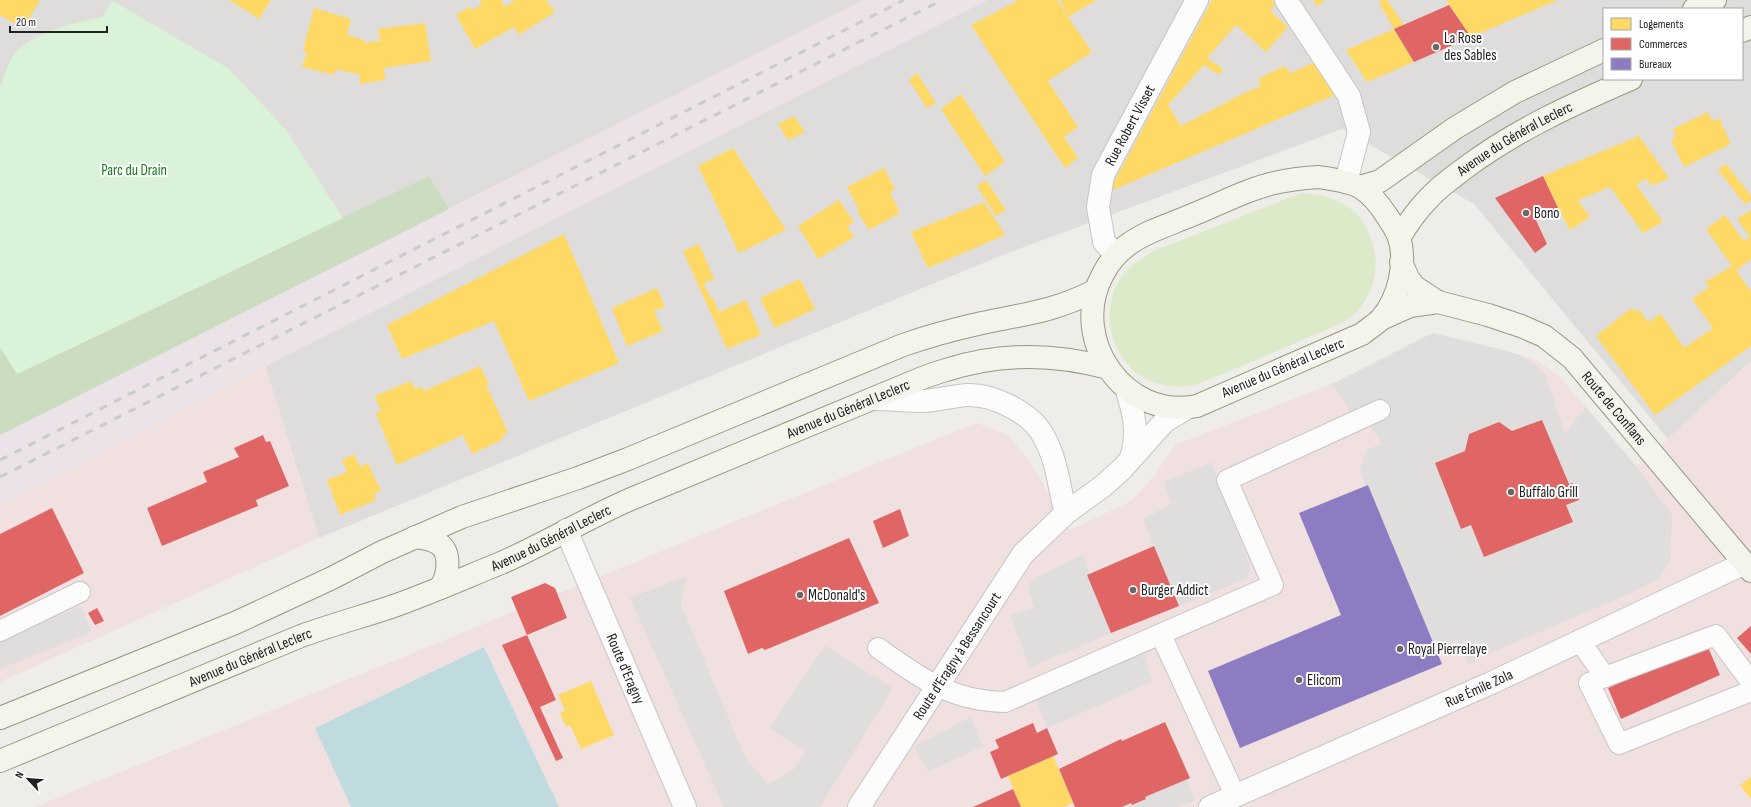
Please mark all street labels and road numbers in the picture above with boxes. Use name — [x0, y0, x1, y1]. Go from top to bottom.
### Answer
street label: Rue Robert Visset — [1100, 81, 1159, 169]
street label: Avenue du Général Leclerc — [1452, 97, 1576, 181]
street label: Avenue du Général Leclerc — [1218, 334, 1347, 403]
street label: Route de Conflans — [1578, 367, 1651, 449]
street label: Avenue du Général Leclerc — [783, 375, 913, 443]
street label: Avenue du Général Leclerc — [487, 500, 614, 576]
street label: Route d'Eragny à Bessancourt — [909, 588, 1006, 723]
street label: Avenue du Général Leclerc — [185, 623, 314, 691]
street label: Route d'Eragny — [602, 631, 649, 707]
street label: Rue Émile Zola — [1442, 665, 1516, 712]

